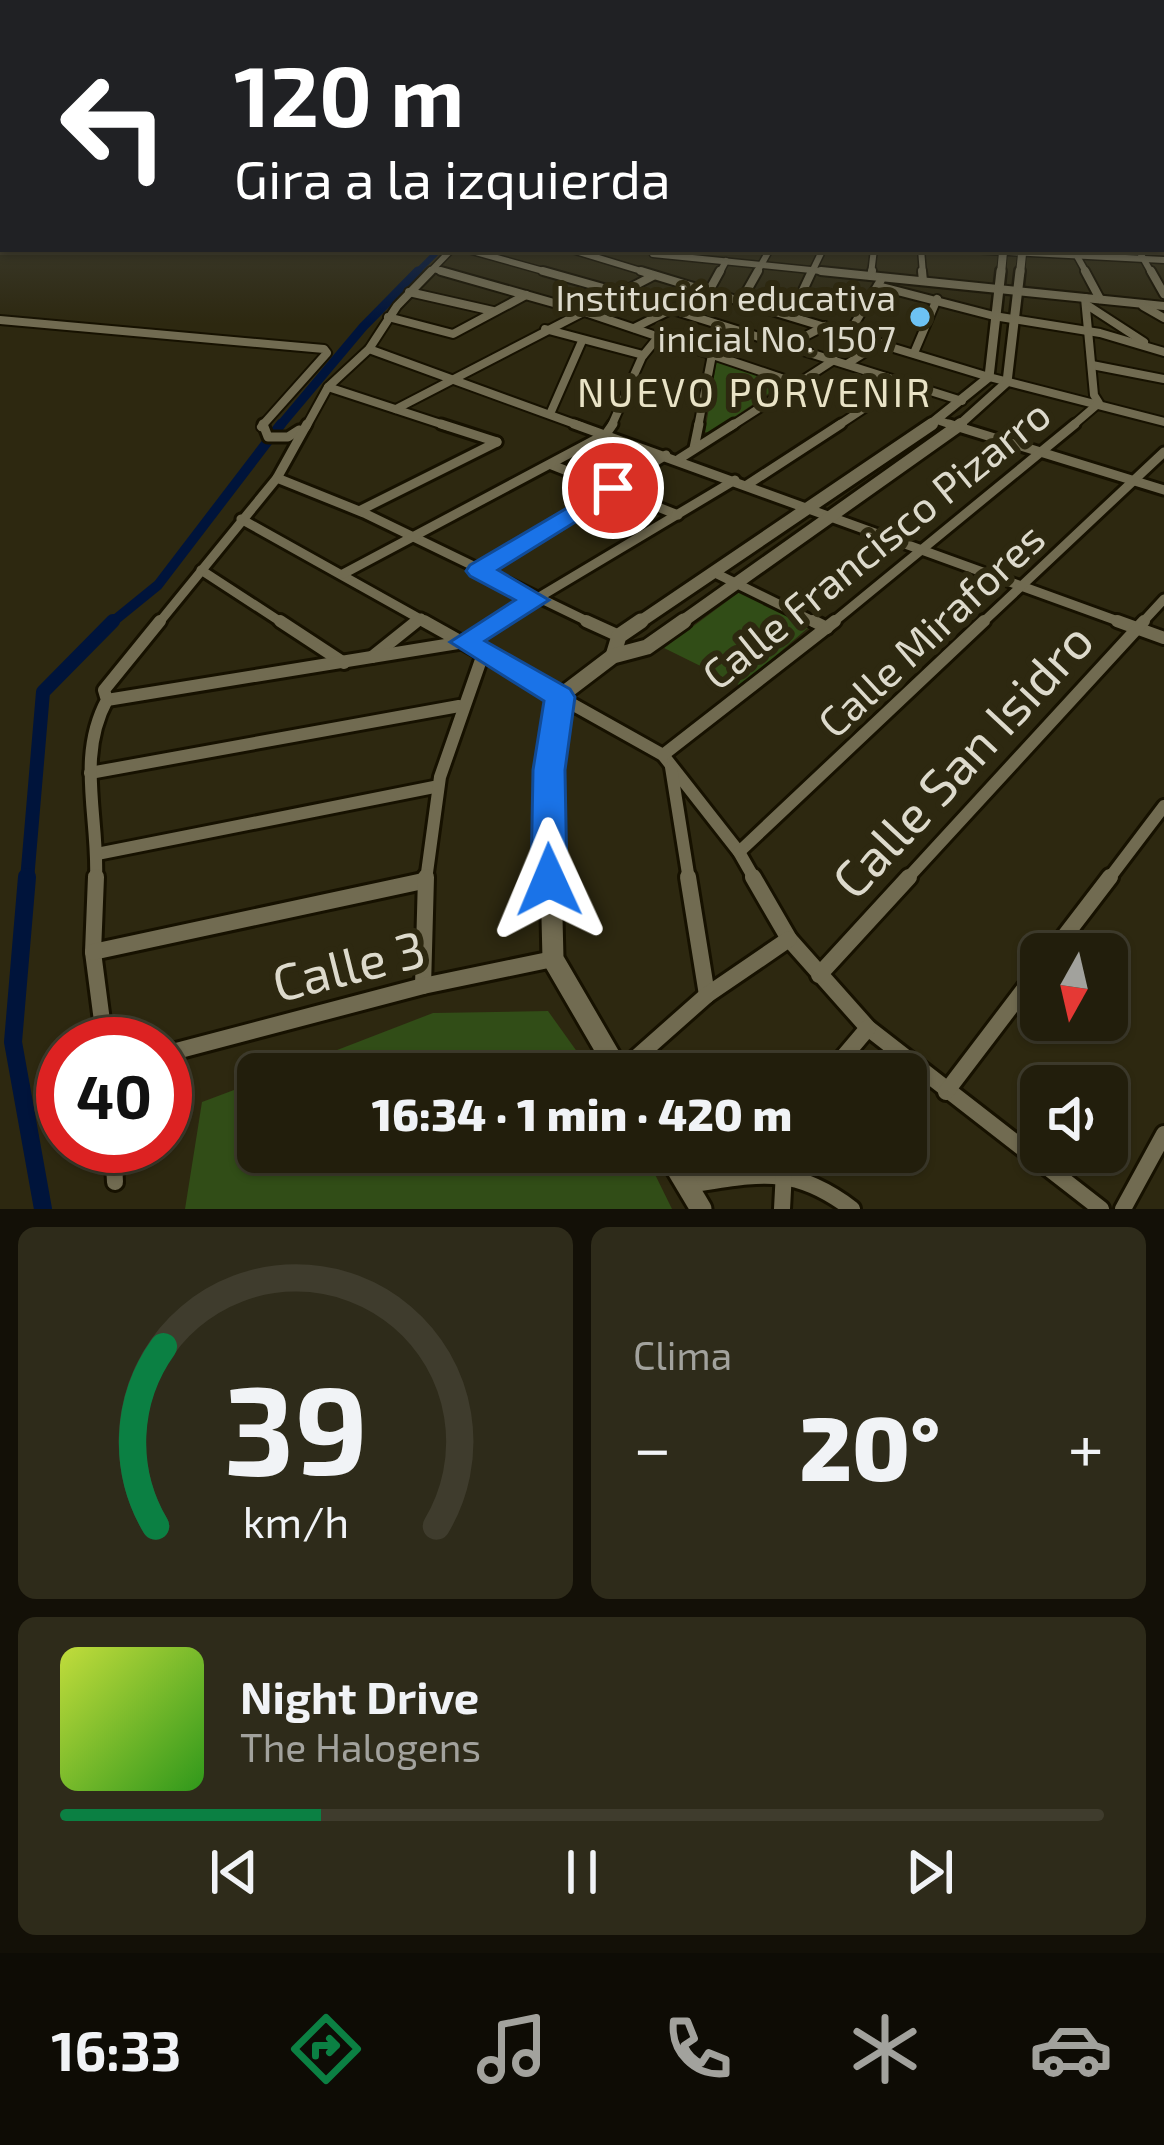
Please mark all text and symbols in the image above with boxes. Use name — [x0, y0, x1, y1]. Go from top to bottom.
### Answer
text: 120 m — [234, 43, 464, 144]
icon: left — [36, 48, 192, 204]
text: Gira a la izquierda — [234, 145, 671, 210]
place label: Institución educativa inicial No. 1507 — [555, 275, 896, 359]
marker: Institución educativa inicial No. 1507 — [907, 304, 933, 330]
district label: NUEVO PORVENIR — [577, 368, 933, 415]
street label: Calle Francisco Pizarro — [691, 387, 1059, 699]
pin — [562, 437, 664, 539]
icon: arrive — [580, 455, 646, 521]
street label: Calle Mirafores — [807, 512, 1053, 746]
street label: Calle San Isidro — [818, 609, 1104, 909]
position arrow — [486, 817, 612, 943]
street label: Calle 3 — [266, 916, 430, 1012]
north arrow — [1020, 933, 1128, 1041]
map controls — [1020, 933, 1128, 1173]
speed limit sign: 40 — [36, 1017, 192, 1173]
button: sound — [1020, 1065, 1128, 1173]
text: 16:34 · 1 min · 420 m — [372, 1086, 792, 1140]
text: Clima — [633, 1331, 732, 1378]
text: 39 — [223, 1350, 368, 1500]
text: 20° — [799, 1391, 940, 1499]
text: − — [633, 1406, 672, 1485]
text: + — [1068, 1406, 1104, 1485]
text: km/h — [242, 1495, 349, 1547]
text: Night Drive — [240, 1669, 479, 1723]
text: The Halogens — [240, 1723, 481, 1770]
icon: previous — [201, 1839, 267, 1905]
icon: pause — [549, 1839, 615, 1905]
icon: next — [897, 1839, 963, 1905]
icon: directions — [284, 2007, 368, 2091]
icon: music — [470, 2007, 554, 2091]
icon: phone — [656, 2007, 740, 2091]
icon: climate — [843, 2007, 927, 2091]
icon: car — [1029, 2007, 1113, 2091]
text: 16:33 — [51, 2017, 181, 2082]

